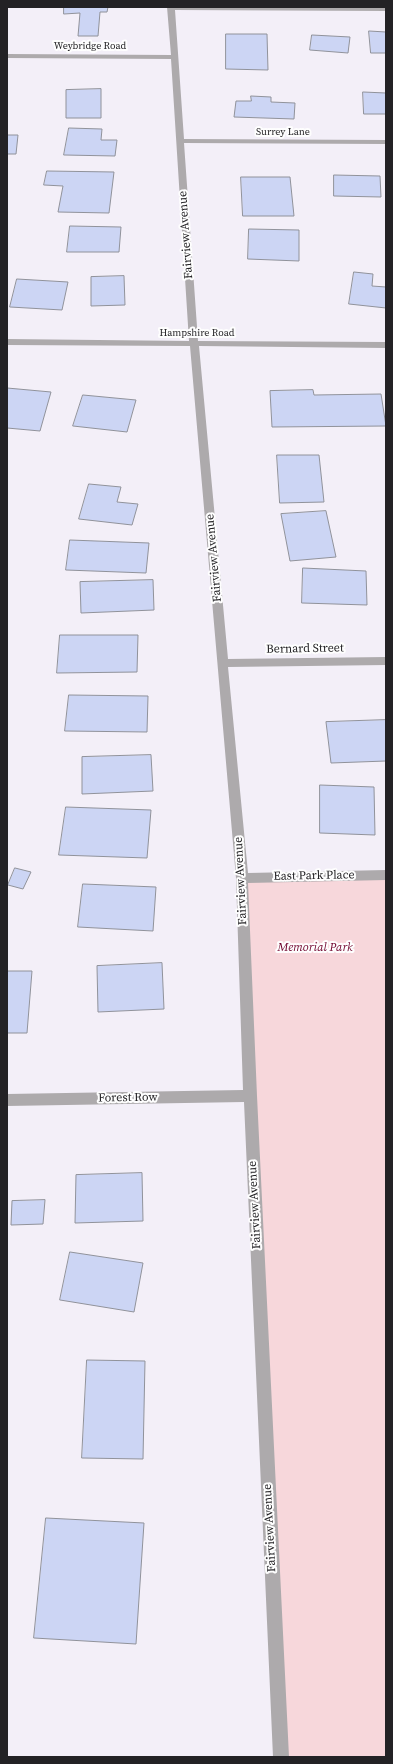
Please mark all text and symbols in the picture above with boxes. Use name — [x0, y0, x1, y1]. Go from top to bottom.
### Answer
street label: Weybridge Road — [54, 40, 126, 52]
street label: Surrey Lane — [256, 126, 310, 138]
street label: Fairview Avenue — [176, 190, 196, 280]
street label: Hampshire Road — [160, 327, 234, 339]
street label: Fairview Avenue — [203, 513, 225, 603]
street label: Bernard Street — [266, 641, 344, 657]
street label: Fairview Avenue — [231, 837, 251, 925]
street label: East Park Place — [273, 868, 355, 884]
park label: Memorial Park — [277, 941, 353, 955]
street label: Forest Row — [98, 1090, 158, 1106]
street label: Fairview Avenue — [245, 1161, 265, 1249]
street label: Fairview Avenue — [260, 1484, 280, 1572]

